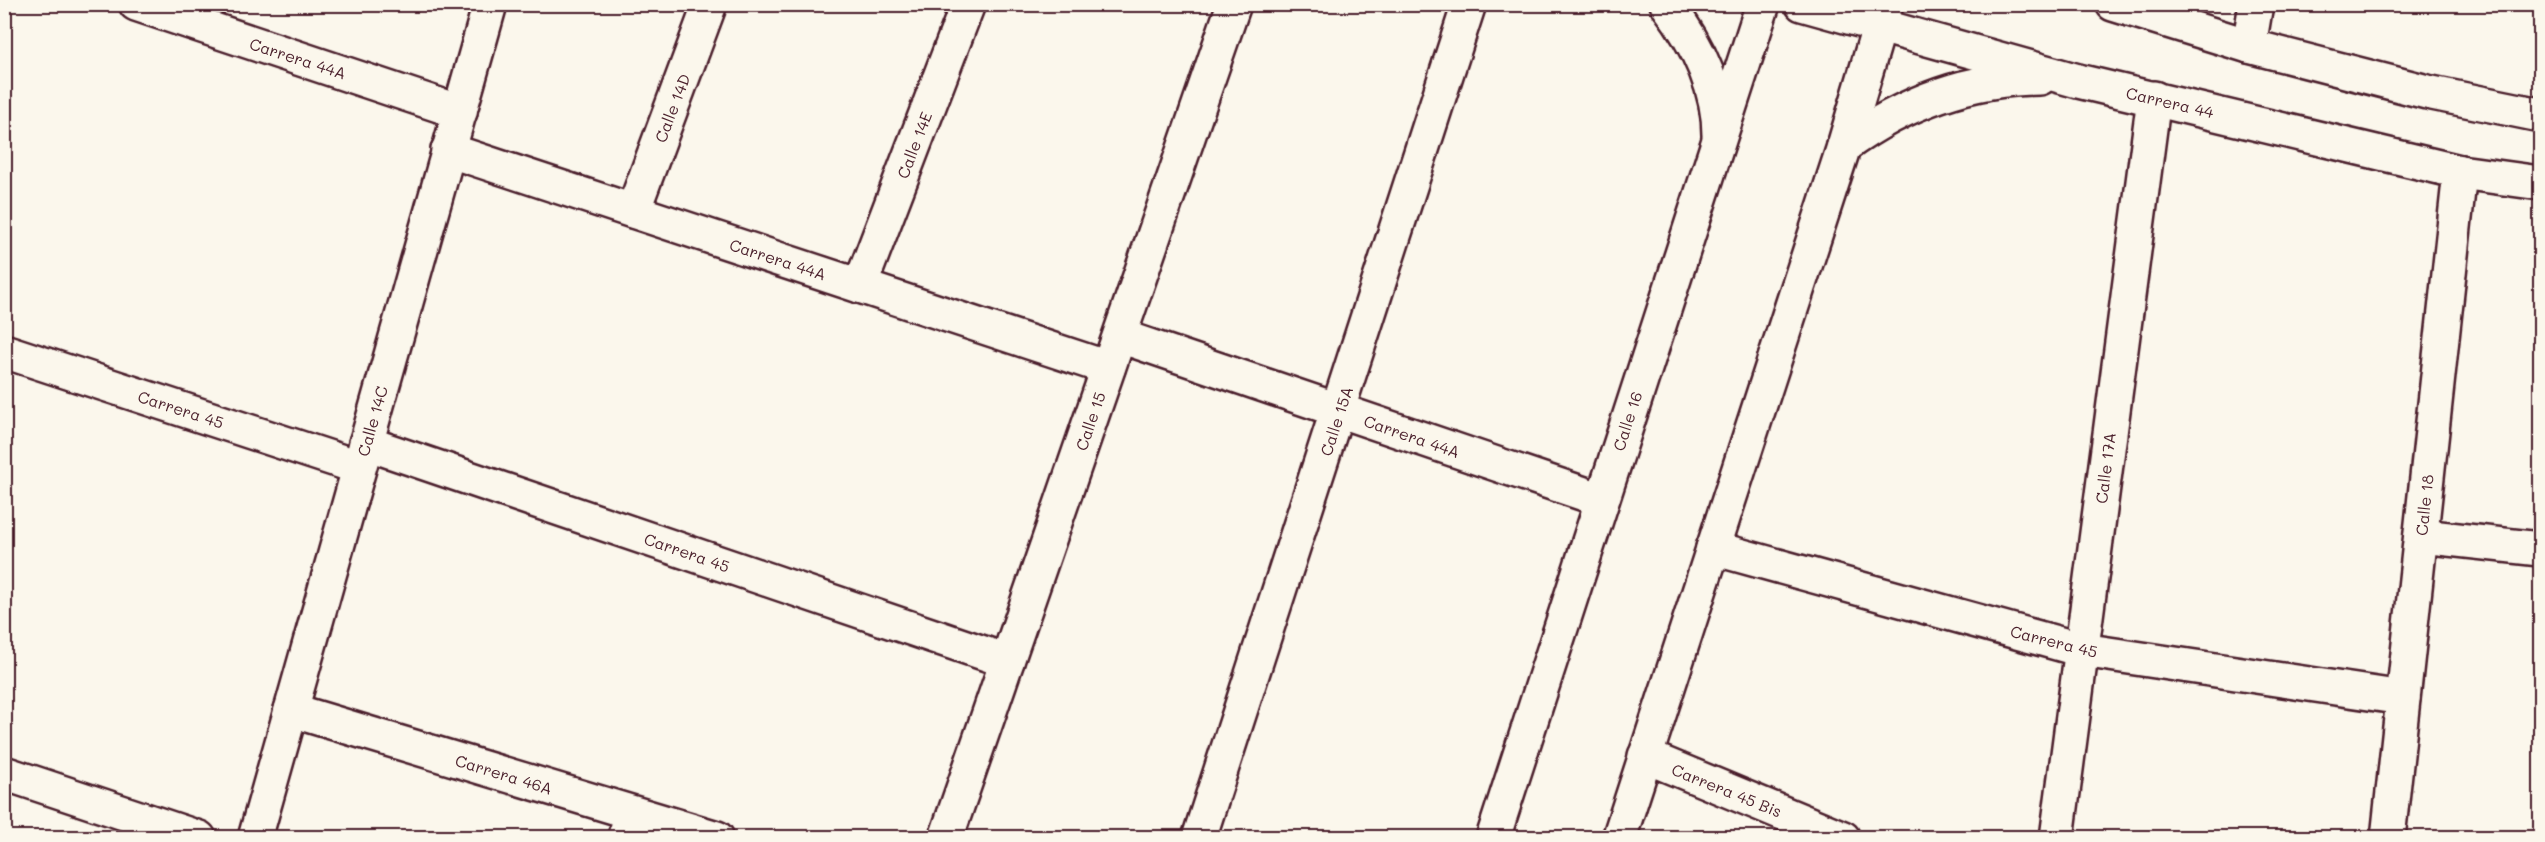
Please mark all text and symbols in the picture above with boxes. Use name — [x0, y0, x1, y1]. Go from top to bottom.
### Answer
street label: Carrera 44A — [247, 33, 349, 83]
street label: Calle 14D — [649, 71, 695, 145]
street label: Carrera 44 — [2124, 82, 2216, 122]
street label: Calle 14E — [892, 108, 936, 182]
street label: Carrera 44A — [727, 234, 829, 284]
street label: Calle 14C — [352, 383, 392, 459]
street label: Calle 15A — [1315, 384, 1357, 458]
street label: Carrera 45 — [135, 385, 227, 433]
street label: Calle 15 — [1070, 389, 1110, 453]
street label: Calle 16 — [1608, 389, 1646, 453]
street label: Carrera 44A — [1361, 410, 1463, 462]
street label: Calle 17A — [2090, 431, 2120, 505]
street label: Calle 18 — [2410, 473, 2438, 537]
street label: Carrera 45 — [641, 528, 733, 576]
street label: Carrera 45 — [2008, 620, 2100, 662]
street label: Carrera 46A — [453, 749, 555, 799]
street label: Carrera 45 Bis — [1669, 758, 1785, 822]

